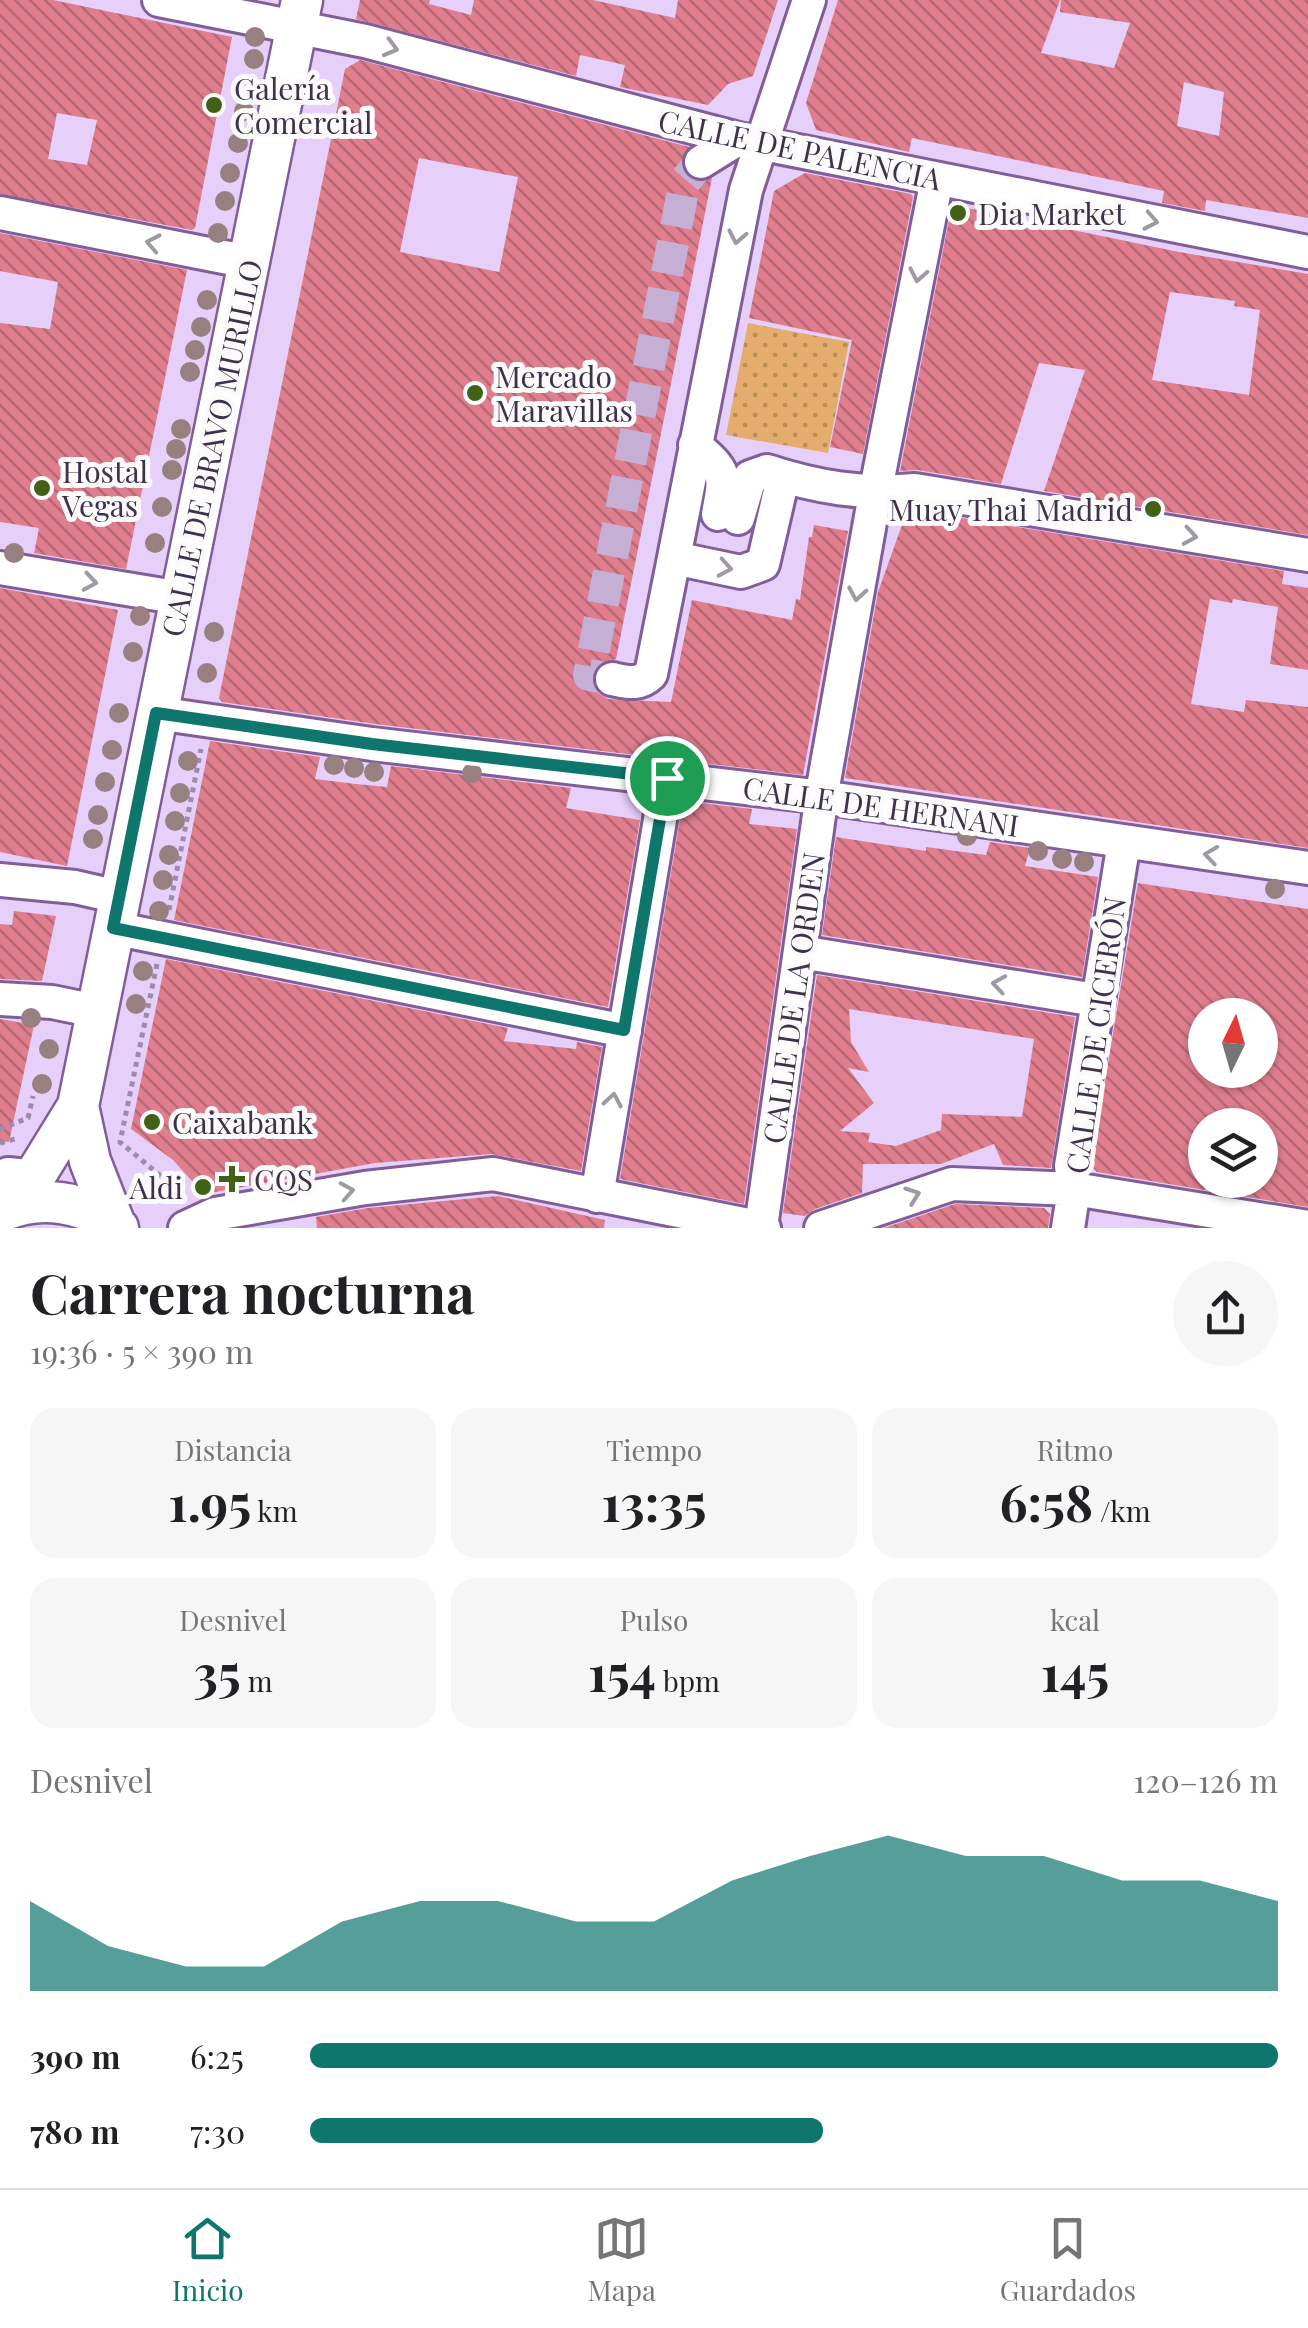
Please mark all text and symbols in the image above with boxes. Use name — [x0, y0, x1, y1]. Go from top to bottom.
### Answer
one-way arrow — [382, 36, 399, 57]
place label: Galería Comercial — [234, 68, 373, 142]
marker: Galería Comercial — [203, 94, 225, 116]
street label: CALLE DE PALENCIA — [655, 99, 946, 199]
place label: Dia Market — [978, 193, 1126, 233]
marker: Dia Market — [947, 202, 969, 224]
one-way arrow — [1143, 210, 1160, 231]
one-way arrow — [727, 228, 748, 245]
one-way arrow — [145, 233, 162, 254]
street label: CALLE DE BRAVO MURILLO — [151, 256, 271, 640]
one-way arrow — [908, 266, 929, 283]
place label: Mercado Maravillas — [495, 356, 633, 430]
marker: Mercado Maravillas — [464, 382, 486, 404]
place label: Hostal Vegas — [61, 451, 148, 525]
marker: Hostal Vegas — [31, 477, 53, 499]
place label: Muay Thai Madrid — [889, 489, 1133, 529]
marker: Muay Thai Madrid — [1142, 498, 1164, 520]
one-way arrow — [1182, 525, 1198, 546]
one-way arrow — [717, 557, 733, 578]
one-way arrow — [82, 571, 99, 592]
one-way arrow — [847, 586, 868, 602]
pin — [625, 736, 710, 821]
icon: arrive — [640, 751, 695, 806]
street label: CALLE DE HERNANI — [740, 767, 1022, 845]
one-way arrow — [1203, 845, 1220, 866]
street label: CALLE DE LA ORDEN — [753, 850, 833, 1146]
street label: CALLE DE CICERÓN — [1056, 894, 1134, 1176]
one-way arrow — [991, 974, 1008, 995]
north arrow — [1188, 998, 1278, 1088]
map controls — [1188, 998, 1278, 1198]
one-way arrow — [602, 1091, 623, 1108]
place label: Caixabank — [172, 1102, 314, 1142]
button: layers — [1188, 1108, 1278, 1198]
marker: Caixabank — [141, 1111, 163, 1133]
place label: CQS — [254, 1159, 313, 1199]
marker: CQS — [219, 1166, 245, 1192]
place label: Aldi — [129, 1167, 183, 1207]
marker: Aldi — [192, 1176, 214, 1198]
one-way arrow — [339, 1181, 356, 1202]
one-way arrow — [903, 1186, 920, 1207]
text: Carrera nocturna — [30, 1254, 475, 1328]
button: share — [1173, 1261, 1278, 1366]
text: 19:36 · 5 × 390 m — [30, 1329, 253, 1372]
text: Distancia — [174, 1431, 292, 1468]
text: Tiempo — [606, 1431, 702, 1468]
text: Ritmo — [1037, 1431, 1113, 1468]
text: 1.95 — [168, 1468, 251, 1535]
text: 13:35 — [601, 1468, 707, 1535]
text: 6:58 — [999, 1468, 1093, 1535]
text: km — [251, 1492, 298, 1529]
text: /km — [1093, 1492, 1151, 1529]
text: Desnivel — [179, 1601, 287, 1638]
text: Pulso — [620, 1601, 688, 1638]
text: kcal — [1050, 1601, 1100, 1638]
text: 35 — [193, 1638, 241, 1705]
text: 154 — [588, 1638, 656, 1705]
text: 145 — [1041, 1638, 1109, 1705]
text: m — [241, 1662, 273, 1699]
text: bpm — [656, 1662, 720, 1699]
text: Desnivel — [30, 1758, 153, 1801]
text: 120–126 m — [1133, 1758, 1278, 1801]
text: 390 m — [30, 2034, 120, 2077]
text: 6:25 — [190, 2034, 244, 2077]
text: 780 m — [30, 2109, 120, 2152]
text: 7:30 — [190, 2109, 245, 2152]
tab: Inicio — [172, 2211, 244, 2308]
tab: Mapa — [588, 2211, 656, 2308]
tab: Guardados — [1000, 2211, 1136, 2308]

